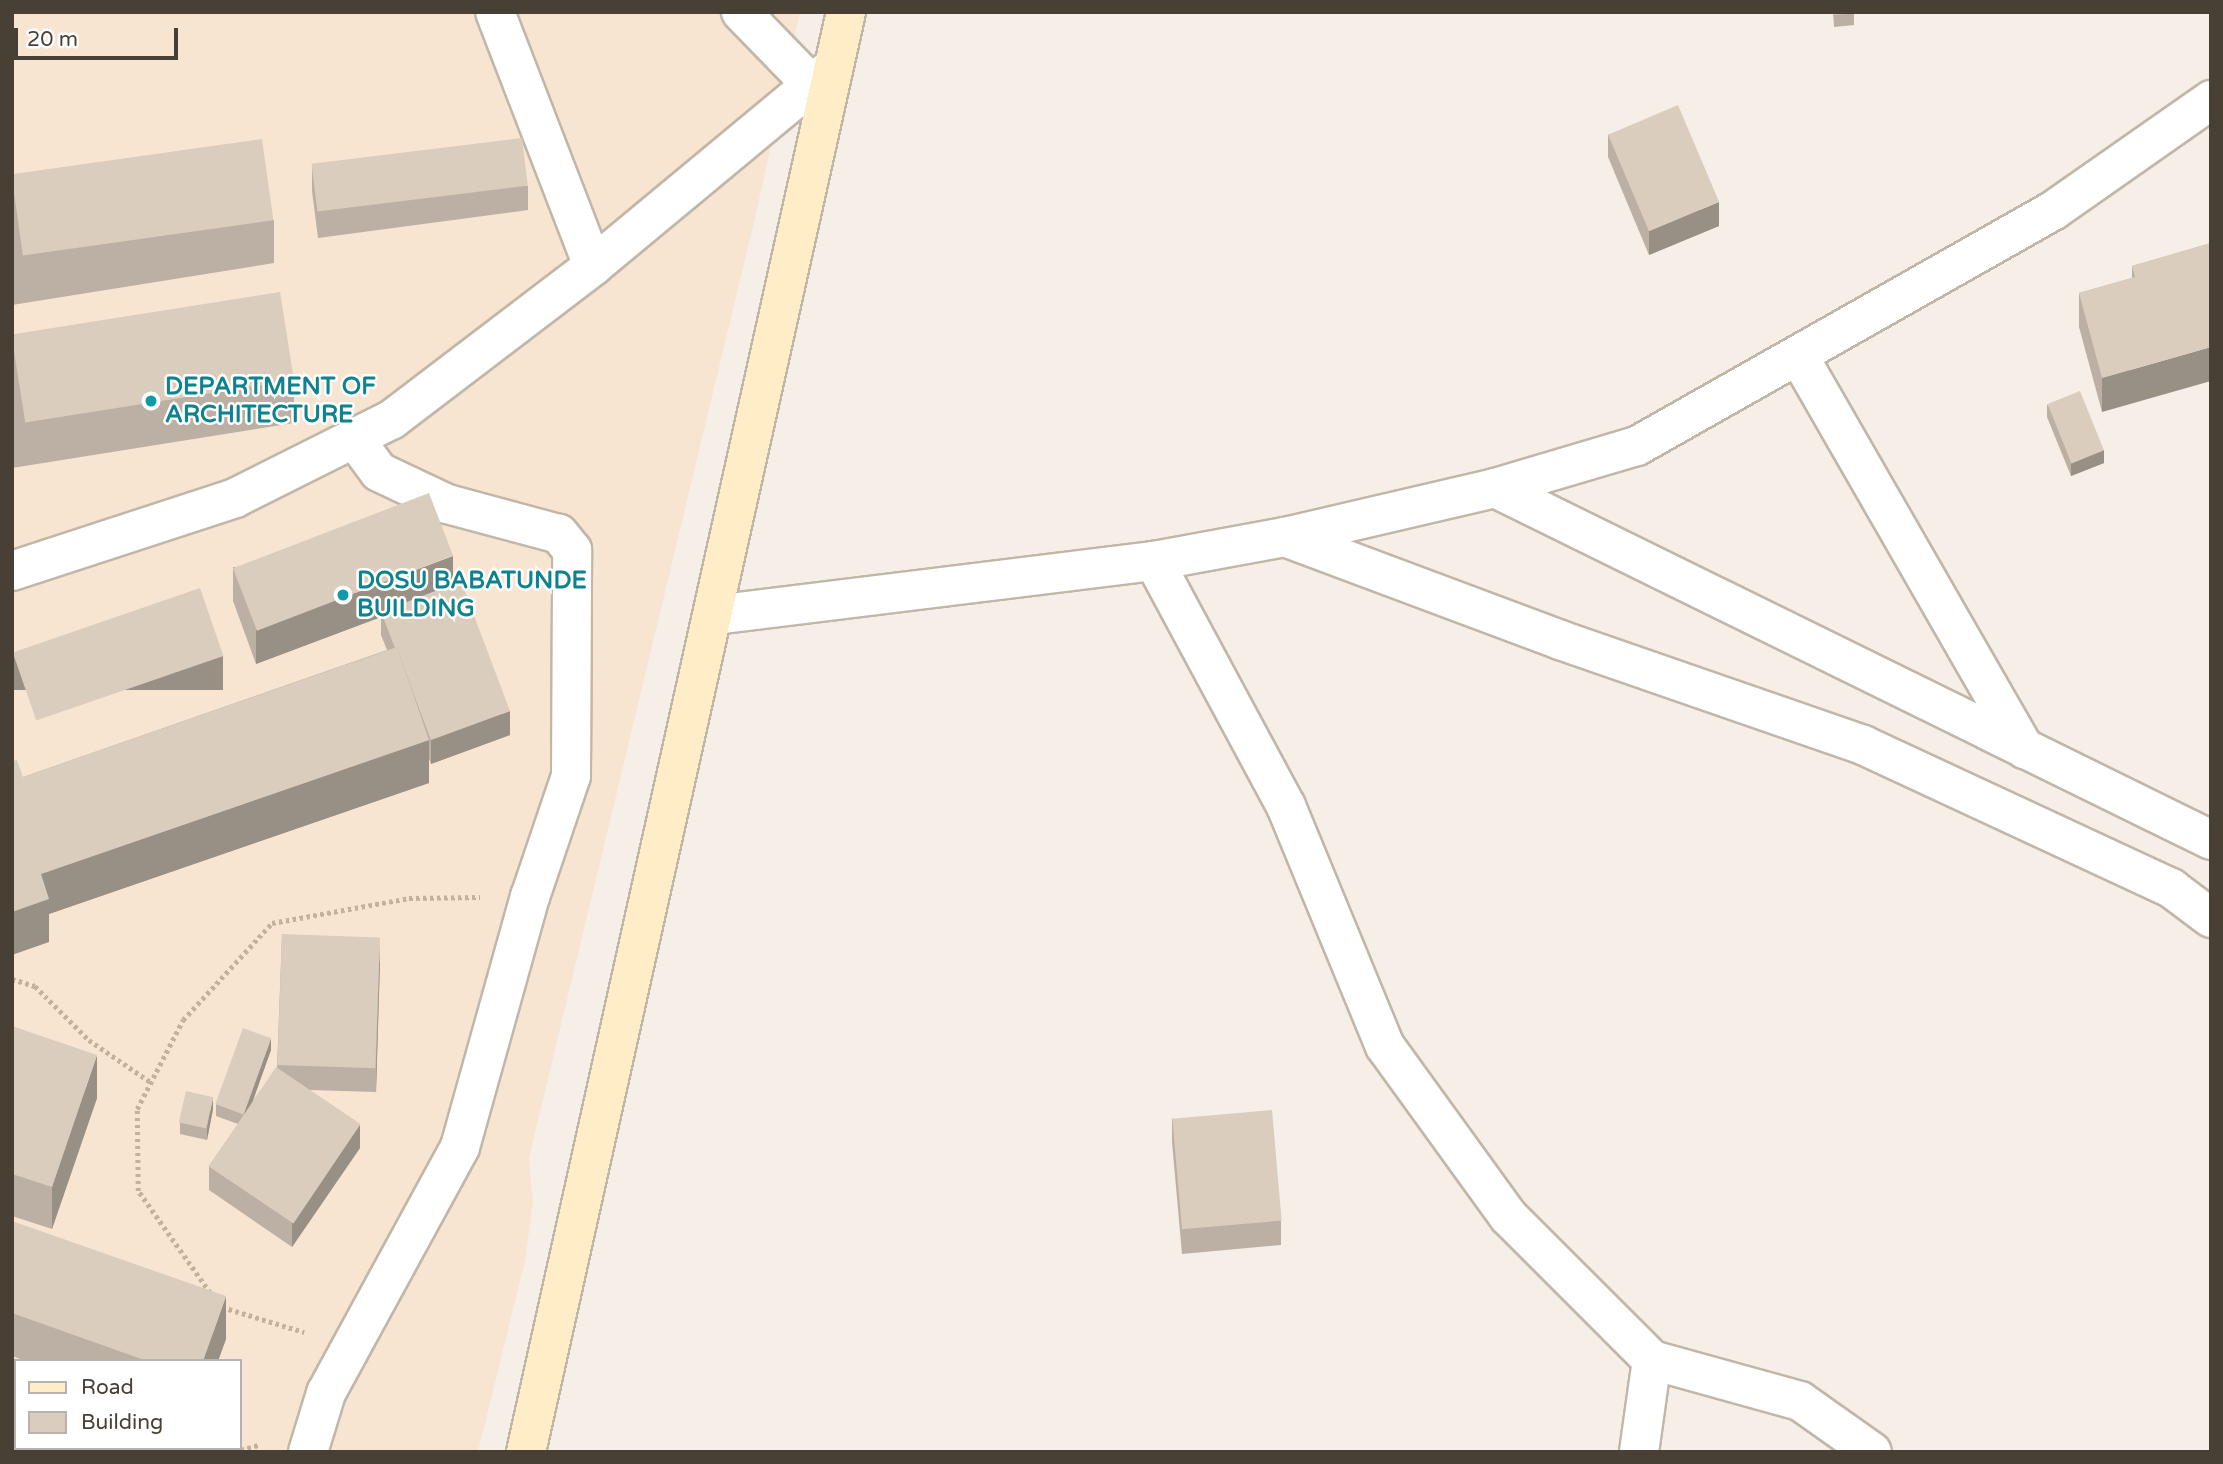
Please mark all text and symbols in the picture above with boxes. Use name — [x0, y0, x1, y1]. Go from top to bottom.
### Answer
scale bar — [18, 14, 182, 58]
text: 20 m — [27, 27, 78, 52]
place label: DEPARTMENT OF ARCHITECTURE — [165, 373, 376, 429]
marker: DEPARTMENT OF ARCHITECTURE — [143, 393, 159, 409]
place label: DOSU BABATUNDE BUILDING — [357, 567, 587, 623]
marker: DOSU BABATUNDE BUILDING — [335, 587, 351, 603]
legend — [14, 1359, 242, 1450]
text: Road — [81, 1375, 134, 1400]
text: Building — [81, 1410, 163, 1435]

